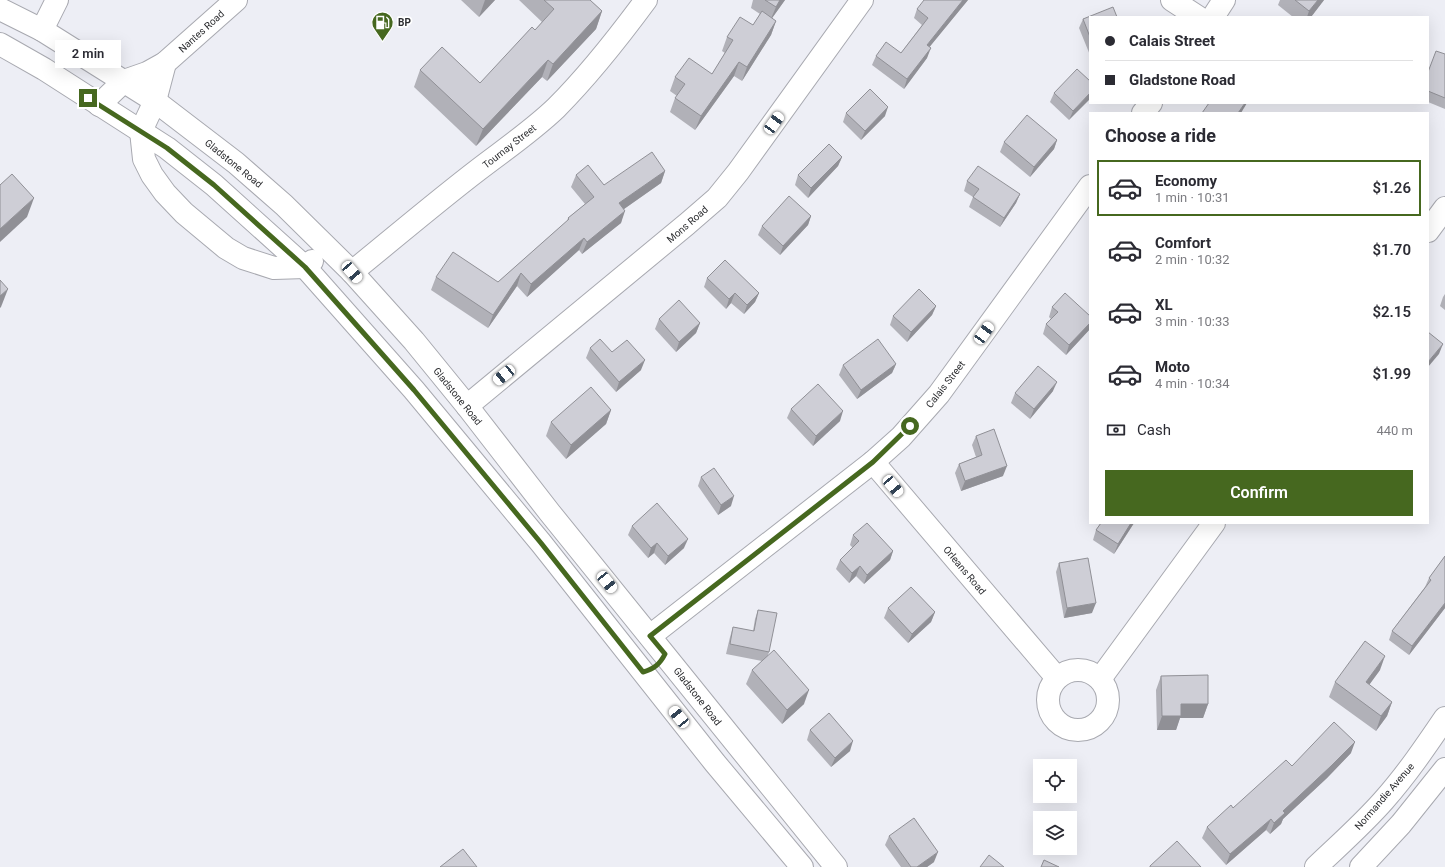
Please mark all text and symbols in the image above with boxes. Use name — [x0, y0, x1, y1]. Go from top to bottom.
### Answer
street label: Nantes Road — [176, 8, 226, 55]
fuel station icon: BP — [369, 9, 395, 42]
place label: BP — [398, 17, 411, 28]
text: Calais Street — [1129, 32, 1215, 50]
callout: 2 min — [55, 40, 121, 68]
text: 2 min — [72, 46, 104, 61]
text: Gladstone Road — [1129, 71, 1236, 89]
route end — [79, 89, 97, 107]
car — [762, 110, 786, 136]
street label: Tournay Street — [480, 122, 538, 171]
text: Choose a ride — [1105, 125, 1216, 146]
street label: Gladstone Road — [203, 137, 265, 190]
icon: car — [1107, 170, 1143, 206]
text: Economy — [1155, 172, 1217, 190]
text: $1.26 — [1372, 179, 1411, 197]
text: 1 min · 10:31 — [1155, 190, 1230, 205]
street label: Mons Road — [665, 204, 710, 245]
icon: car — [1107, 232, 1143, 268]
text: Comfort — [1155, 234, 1211, 252]
text: $1.70 — [1372, 241, 1411, 259]
text: 2 min · 10:32 — [1155, 252, 1230, 267]
car — [340, 259, 364, 285]
icon: car — [1107, 294, 1143, 330]
text: XL — [1155, 296, 1173, 314]
text: $2.15 — [1372, 303, 1411, 321]
text: 3 min · 10:33 — [1155, 314, 1230, 329]
car — [972, 320, 996, 346]
icon: car — [1107, 356, 1143, 392]
text: Moto — [1155, 358, 1190, 376]
street label: Calais Street — [924, 359, 967, 410]
car — [491, 363, 517, 387]
street label: Gladstone Road — [431, 365, 484, 427]
text: $1.99 — [1372, 365, 1411, 383]
text: 4 min · 10:34 — [1155, 376, 1230, 391]
route start — [901, 417, 919, 435]
icon: cash — [1105, 419, 1127, 441]
text: Cash — [1137, 421, 1171, 439]
text: 440 m — [1376, 423, 1413, 438]
button: Confirm — [1105, 470, 1413, 516]
car — [881, 473, 905, 499]
street label: Orleans Road — [941, 544, 988, 597]
car — [595, 569, 619, 595]
street label: Gladstone Road — [672, 665, 724, 728]
car — [667, 704, 691, 730]
map controls — [1033, 759, 1077, 855]
button: locate — [1033, 759, 1077, 803]
street label: Normandie Avenue — [1353, 761, 1416, 832]
button: layers — [1033, 811, 1077, 855]

